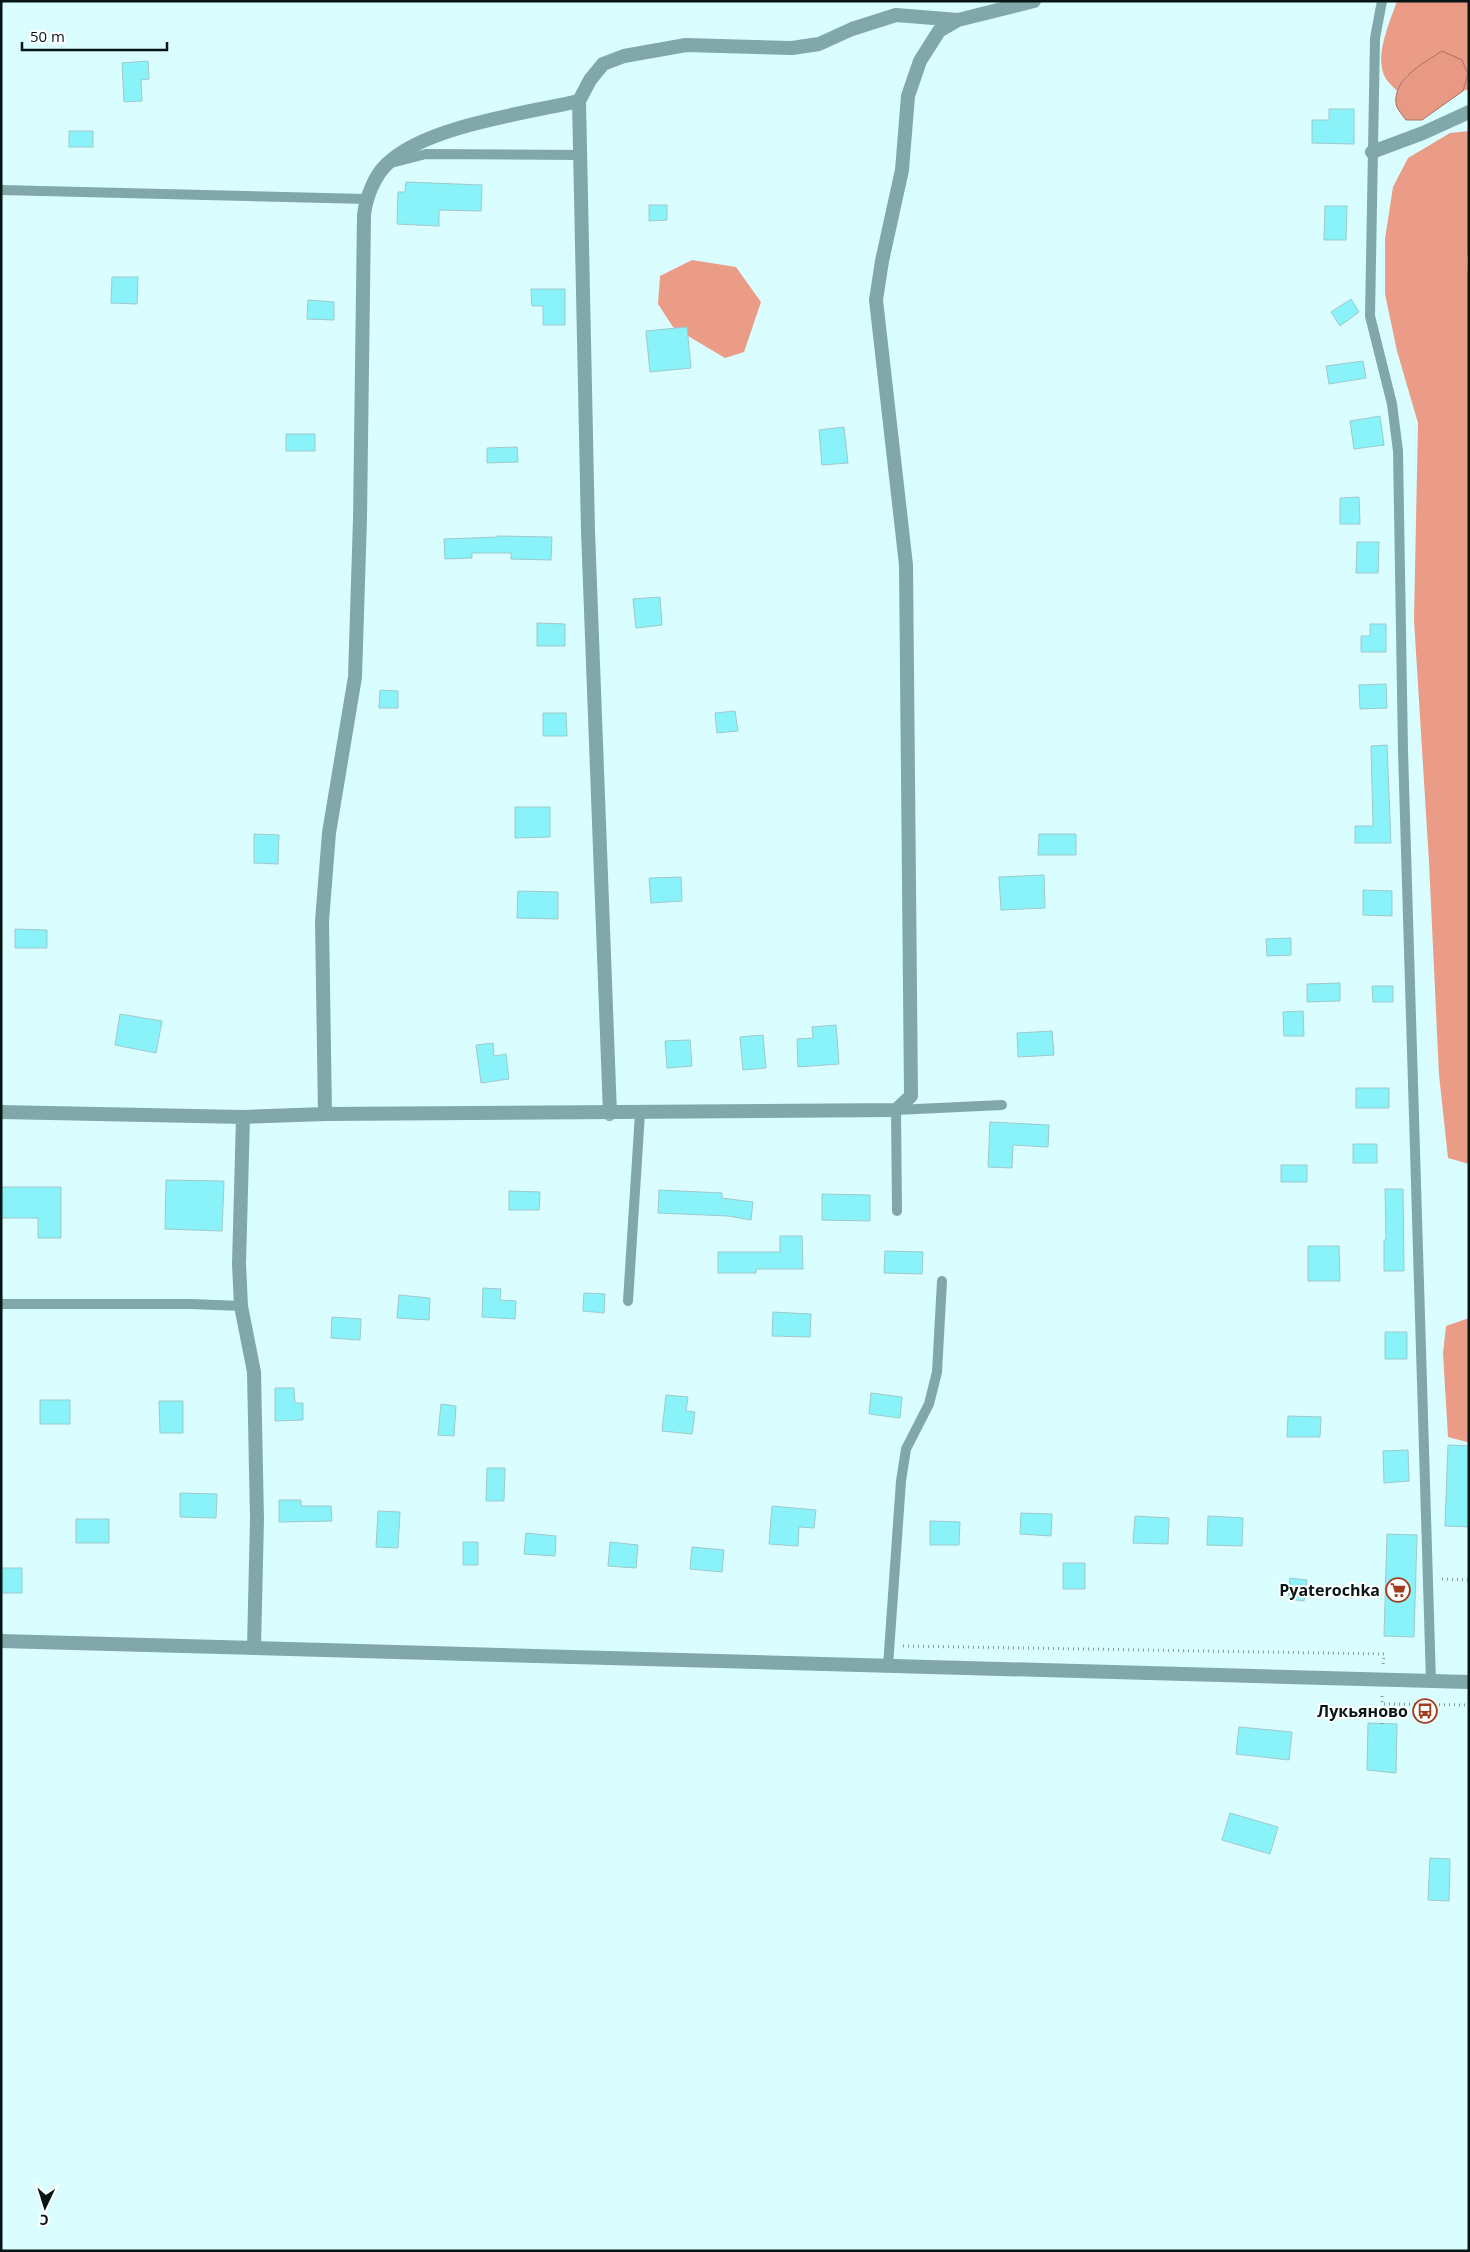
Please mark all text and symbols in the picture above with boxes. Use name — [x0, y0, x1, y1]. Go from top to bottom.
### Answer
scale bar — [22, 20, 168, 52]
text: 50 m — [30, 26, 65, 46]
supermarket icon: Pyaterochka — [1385, 1577, 1411, 1603]
place label: Pyaterochka — [1279, 1579, 1380, 1601]
bus stop icon: Лукьяново — [1412, 1698, 1438, 1724]
place label: Лукьяново — [1317, 1700, 1408, 1722]
north arrow — [20, 2182, 70, 2232]
text: С — [39, 2211, 49, 2230]

